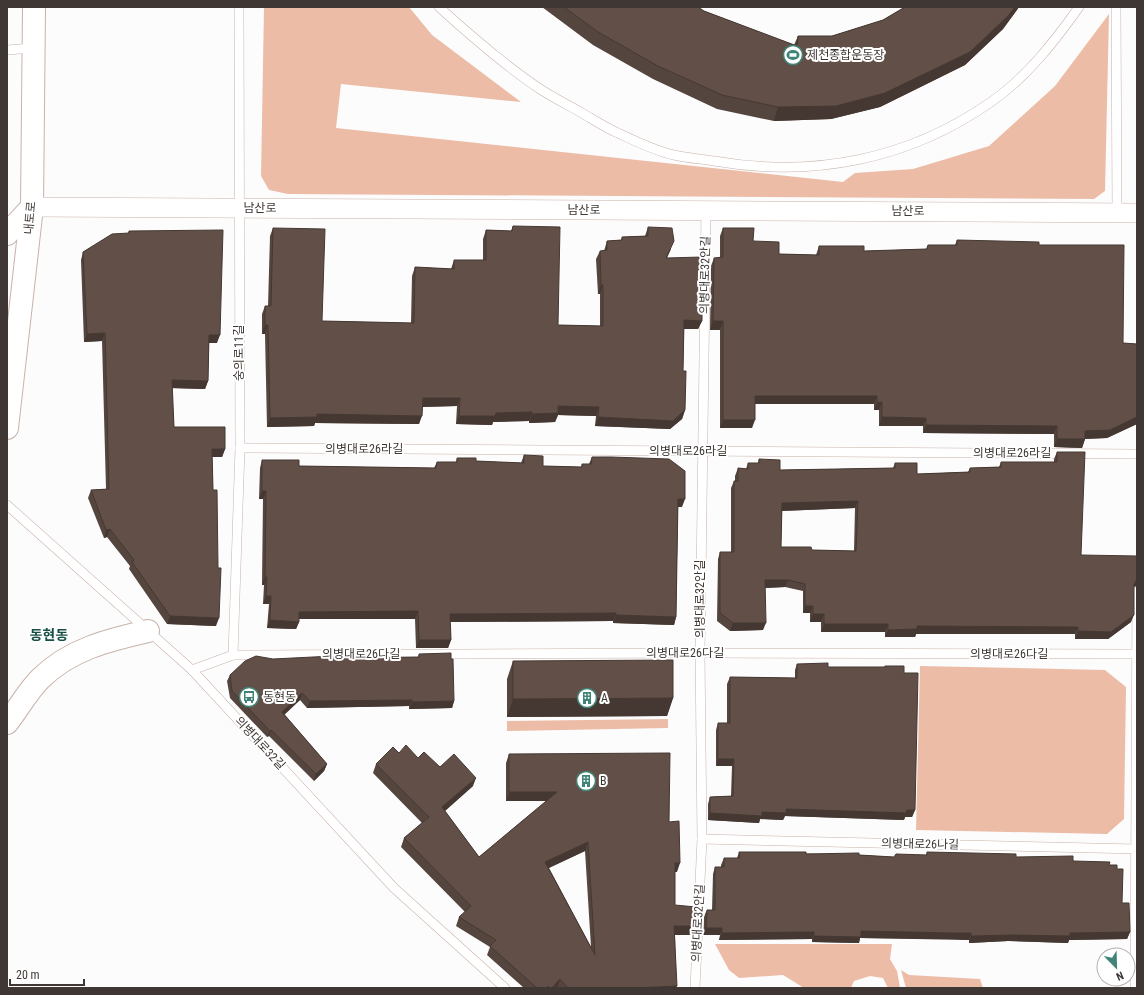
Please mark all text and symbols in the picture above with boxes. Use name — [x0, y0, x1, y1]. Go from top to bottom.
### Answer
sports icon: 제천종합운동장 — [782, 44, 804, 66]
place label: 제천종합운동장 — [807, 48, 884, 62]
street label: 내토로 — [22, 201, 38, 235]
street label: 남산로 — [243, 201, 277, 215]
street label: 남산로 — [567, 203, 601, 217]
street label: 남산로 — [891, 204, 925, 218]
street label: 의병대로32안길 — [697, 236, 713, 314]
street label: 숭의로11길 — [232, 325, 246, 381]
street label: 의병대로26라길 — [325, 442, 403, 456]
street label: 의병대로26라길 — [649, 444, 727, 458]
street label: 의병대로26라길 — [973, 446, 1051, 460]
street label: 의병대로32안길 — [693, 560, 707, 638]
district label: 동현동 — [30, 627, 68, 643]
street label: 의병대로26다길 — [646, 646, 724, 660]
street label: 의병대로26다길 — [322, 647, 400, 661]
street label: 의병대로26다길 — [970, 647, 1048, 661]
bus stop icon: 동현동 — [238, 686, 260, 708]
building icon: A — [576, 687, 598, 709]
place label: 동현동 — [263, 690, 296, 704]
place label: A — [601, 691, 608, 705]
street label: 의병대로32길 — [232, 714, 288, 772]
building icon: B — [575, 770, 597, 792]
place label: B — [600, 774, 607, 788]
street label: 의병대로26나길 — [881, 836, 959, 852]
street label: 의병대로32안길 — [689, 884, 707, 962]
north arrow — [1096, 947, 1136, 987]
scale bar — [10, 961, 84, 987]
text: 20 m — [16, 968, 40, 982]
text: N — [1114, 968, 1125, 983]

